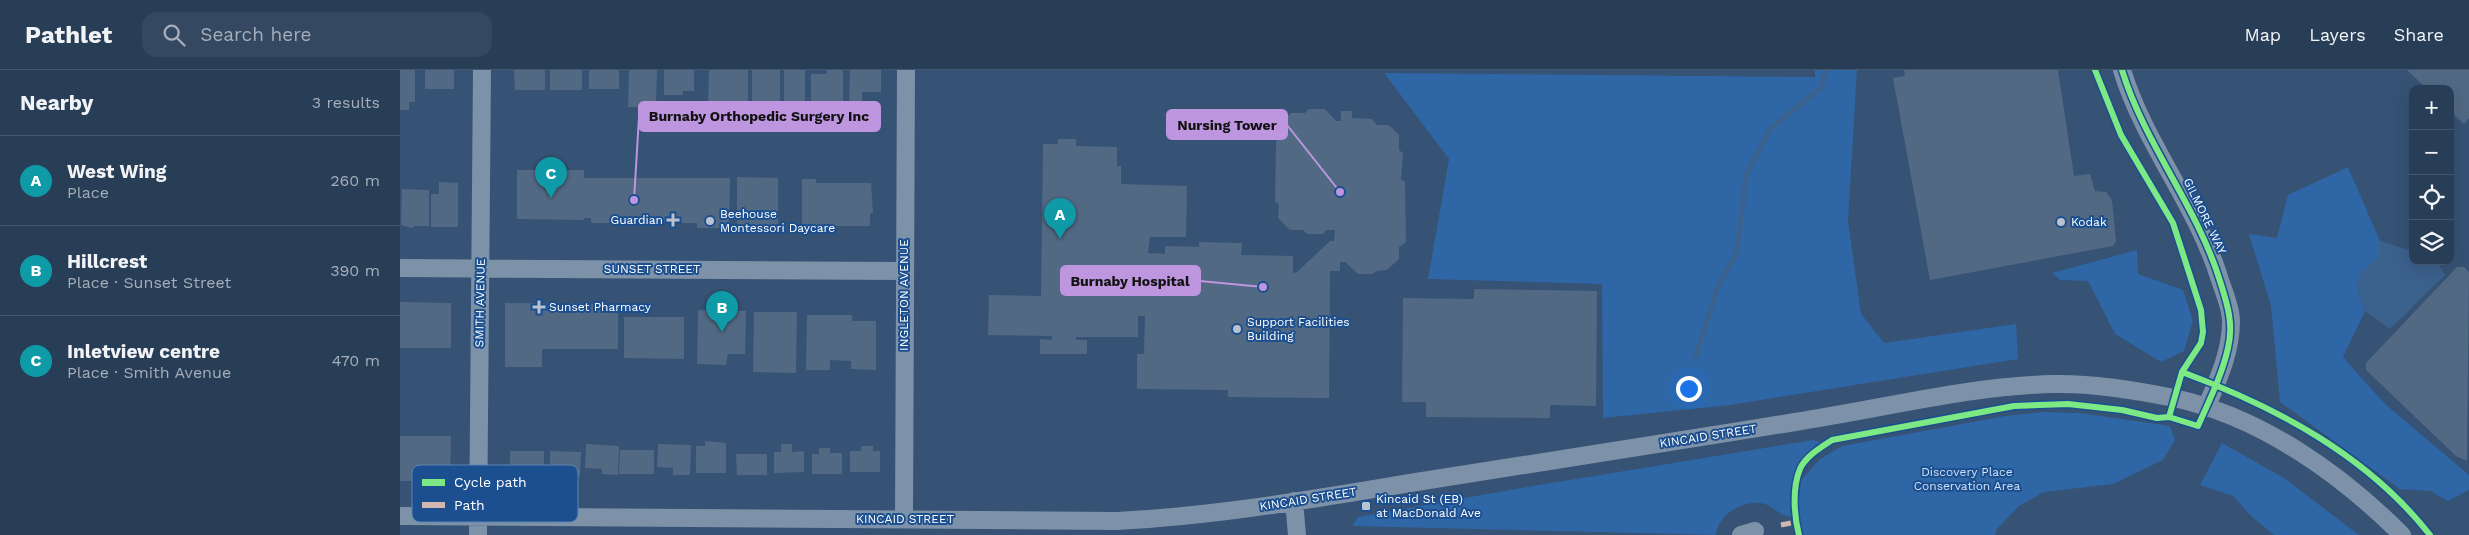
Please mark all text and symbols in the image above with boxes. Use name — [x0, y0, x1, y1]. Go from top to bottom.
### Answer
search box — [142, 12, 492, 57]
text: Pathlet — [25, 21, 112, 49]
icon: search — [160, 21, 188, 49]
text: Search here — [200, 23, 312, 46]
text: Map — [2244, 24, 2281, 45]
text: Layers — [2309, 24, 2366, 45]
text: Share — [2394, 24, 2444, 45]
map controls — [2409, 85, 2454, 265]
button: + — [2409, 85, 2454, 130]
text: Nearby — [20, 90, 93, 115]
text: 3 results — [312, 93, 380, 112]
callout: Burnaby Orthopedic Surgery Inc — [639, 102, 880, 131]
text: Burnaby Orthopedic Surgery Inc — [649, 108, 869, 124]
callout: Nursing Tower — [1167, 110, 1287, 139]
text: Nursing Tower — [1177, 117, 1277, 133]
button: − — [2409, 130, 2454, 175]
pin: C — [535, 157, 567, 198]
text: West Wing — [67, 160, 166, 183]
text: A — [31, 171, 41, 190]
text: 260 m — [330, 171, 380, 190]
button: locate — [2409, 175, 2454, 220]
street label: GILMORE WAY — [2180, 176, 2230, 257]
text: Place — [67, 183, 109, 202]
pin: A — [1044, 198, 1076, 239]
place label: Beehouse Montessori Daycare — [720, 207, 835, 235]
place label: Guardian — [610, 213, 663, 227]
marker: Guardian — [667, 214, 679, 226]
marker: Beehouse Montessori Daycare — [704, 215, 716, 227]
place label: Kodak — [2071, 215, 2107, 229]
marker: Kodak — [2055, 216, 2067, 228]
button: layers — [2409, 220, 2454, 265]
street label: INGLETON AVENUE — [897, 239, 911, 351]
text: Hillcrest — [67, 250, 147, 273]
street label: SMITH AVENUE — [472, 258, 488, 347]
text: B — [31, 261, 41, 280]
text: 390 m — [330, 261, 380, 280]
street label: SUNSET STREET — [604, 262, 700, 276]
callout: Burnaby Hospital — [1061, 266, 1200, 295]
text: Place · Sunset Street — [67, 273, 231, 292]
text: Burnaby Hospital — [1071, 273, 1190, 289]
pin: B — [706, 291, 738, 332]
place label: Sunset Pharmacy — [549, 300, 652, 314]
marker: Sunset Pharmacy — [533, 301, 545, 313]
place label: Support Facilities Building — [1247, 315, 1350, 343]
marker: Support Facilities Building — [1231, 323, 1243, 335]
text: Inletview centre — [67, 340, 220, 363]
text: C — [31, 351, 41, 370]
text: 470 m — [332, 351, 380, 370]
text: Place · Smith Avenue — [67, 363, 231, 382]
your location — [1676, 376, 1702, 402]
street label: KINCAID STREET — [1659, 421, 1757, 451]
legend — [412, 465, 578, 522]
park label: Discovery Place Conservation Area — [1914, 465, 2020, 493]
text: Cycle path — [454, 474, 527, 490]
street label: KINCAID STREET — [1259, 484, 1357, 514]
place label: Kincaid St (EB) at MacDonald Ave — [1376, 492, 1481, 520]
text: Path — [454, 497, 485, 513]
marker: Kincaid St (EB) at MacDonald Ave — [1360, 500, 1372, 512]
street label: KINCAID STREET — [856, 512, 954, 526]

